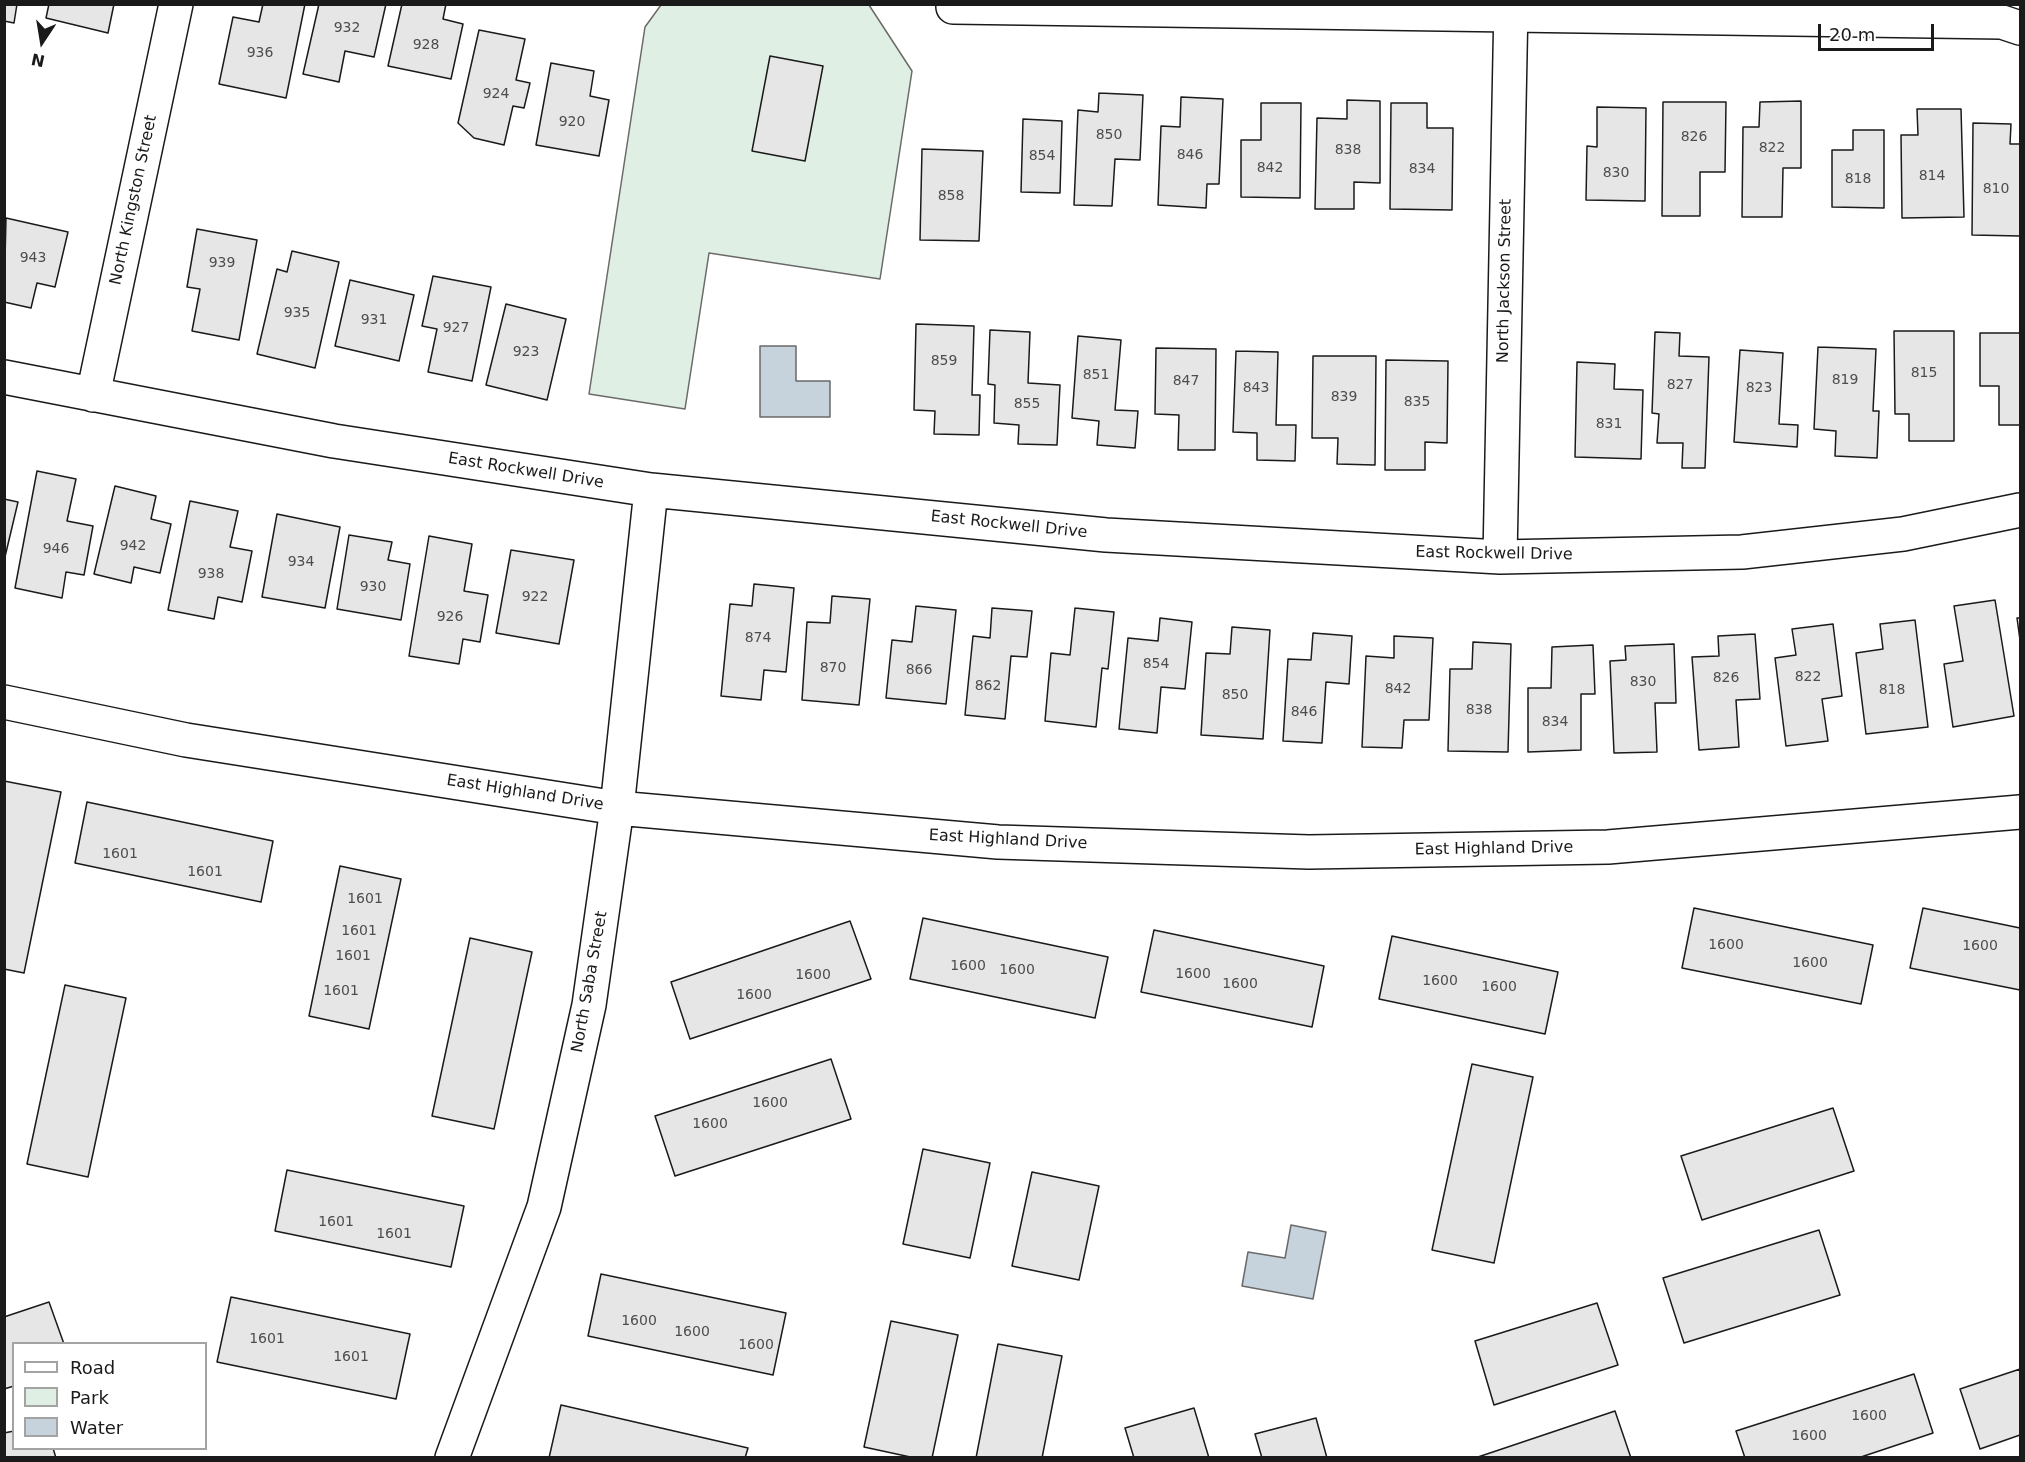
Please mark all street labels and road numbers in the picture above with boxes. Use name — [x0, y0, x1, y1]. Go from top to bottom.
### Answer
street label: North Kingston Street — [107, 113, 161, 287]
street label: North Jackson Street — [1494, 199, 1516, 363]
street label: East Rockwell Drive — [447, 449, 605, 493]
street label: East Rockwell Drive — [930, 507, 1088, 543]
street label: East Rockwell Drive — [1415, 543, 1573, 565]
street label: East Highland Drive — [445, 771, 605, 815]
street label: East Highland Drive — [928, 826, 1088, 854]
street label: East Highland Drive — [1415, 838, 1573, 860]
street label: North Saba Street — [568, 910, 612, 1054]

